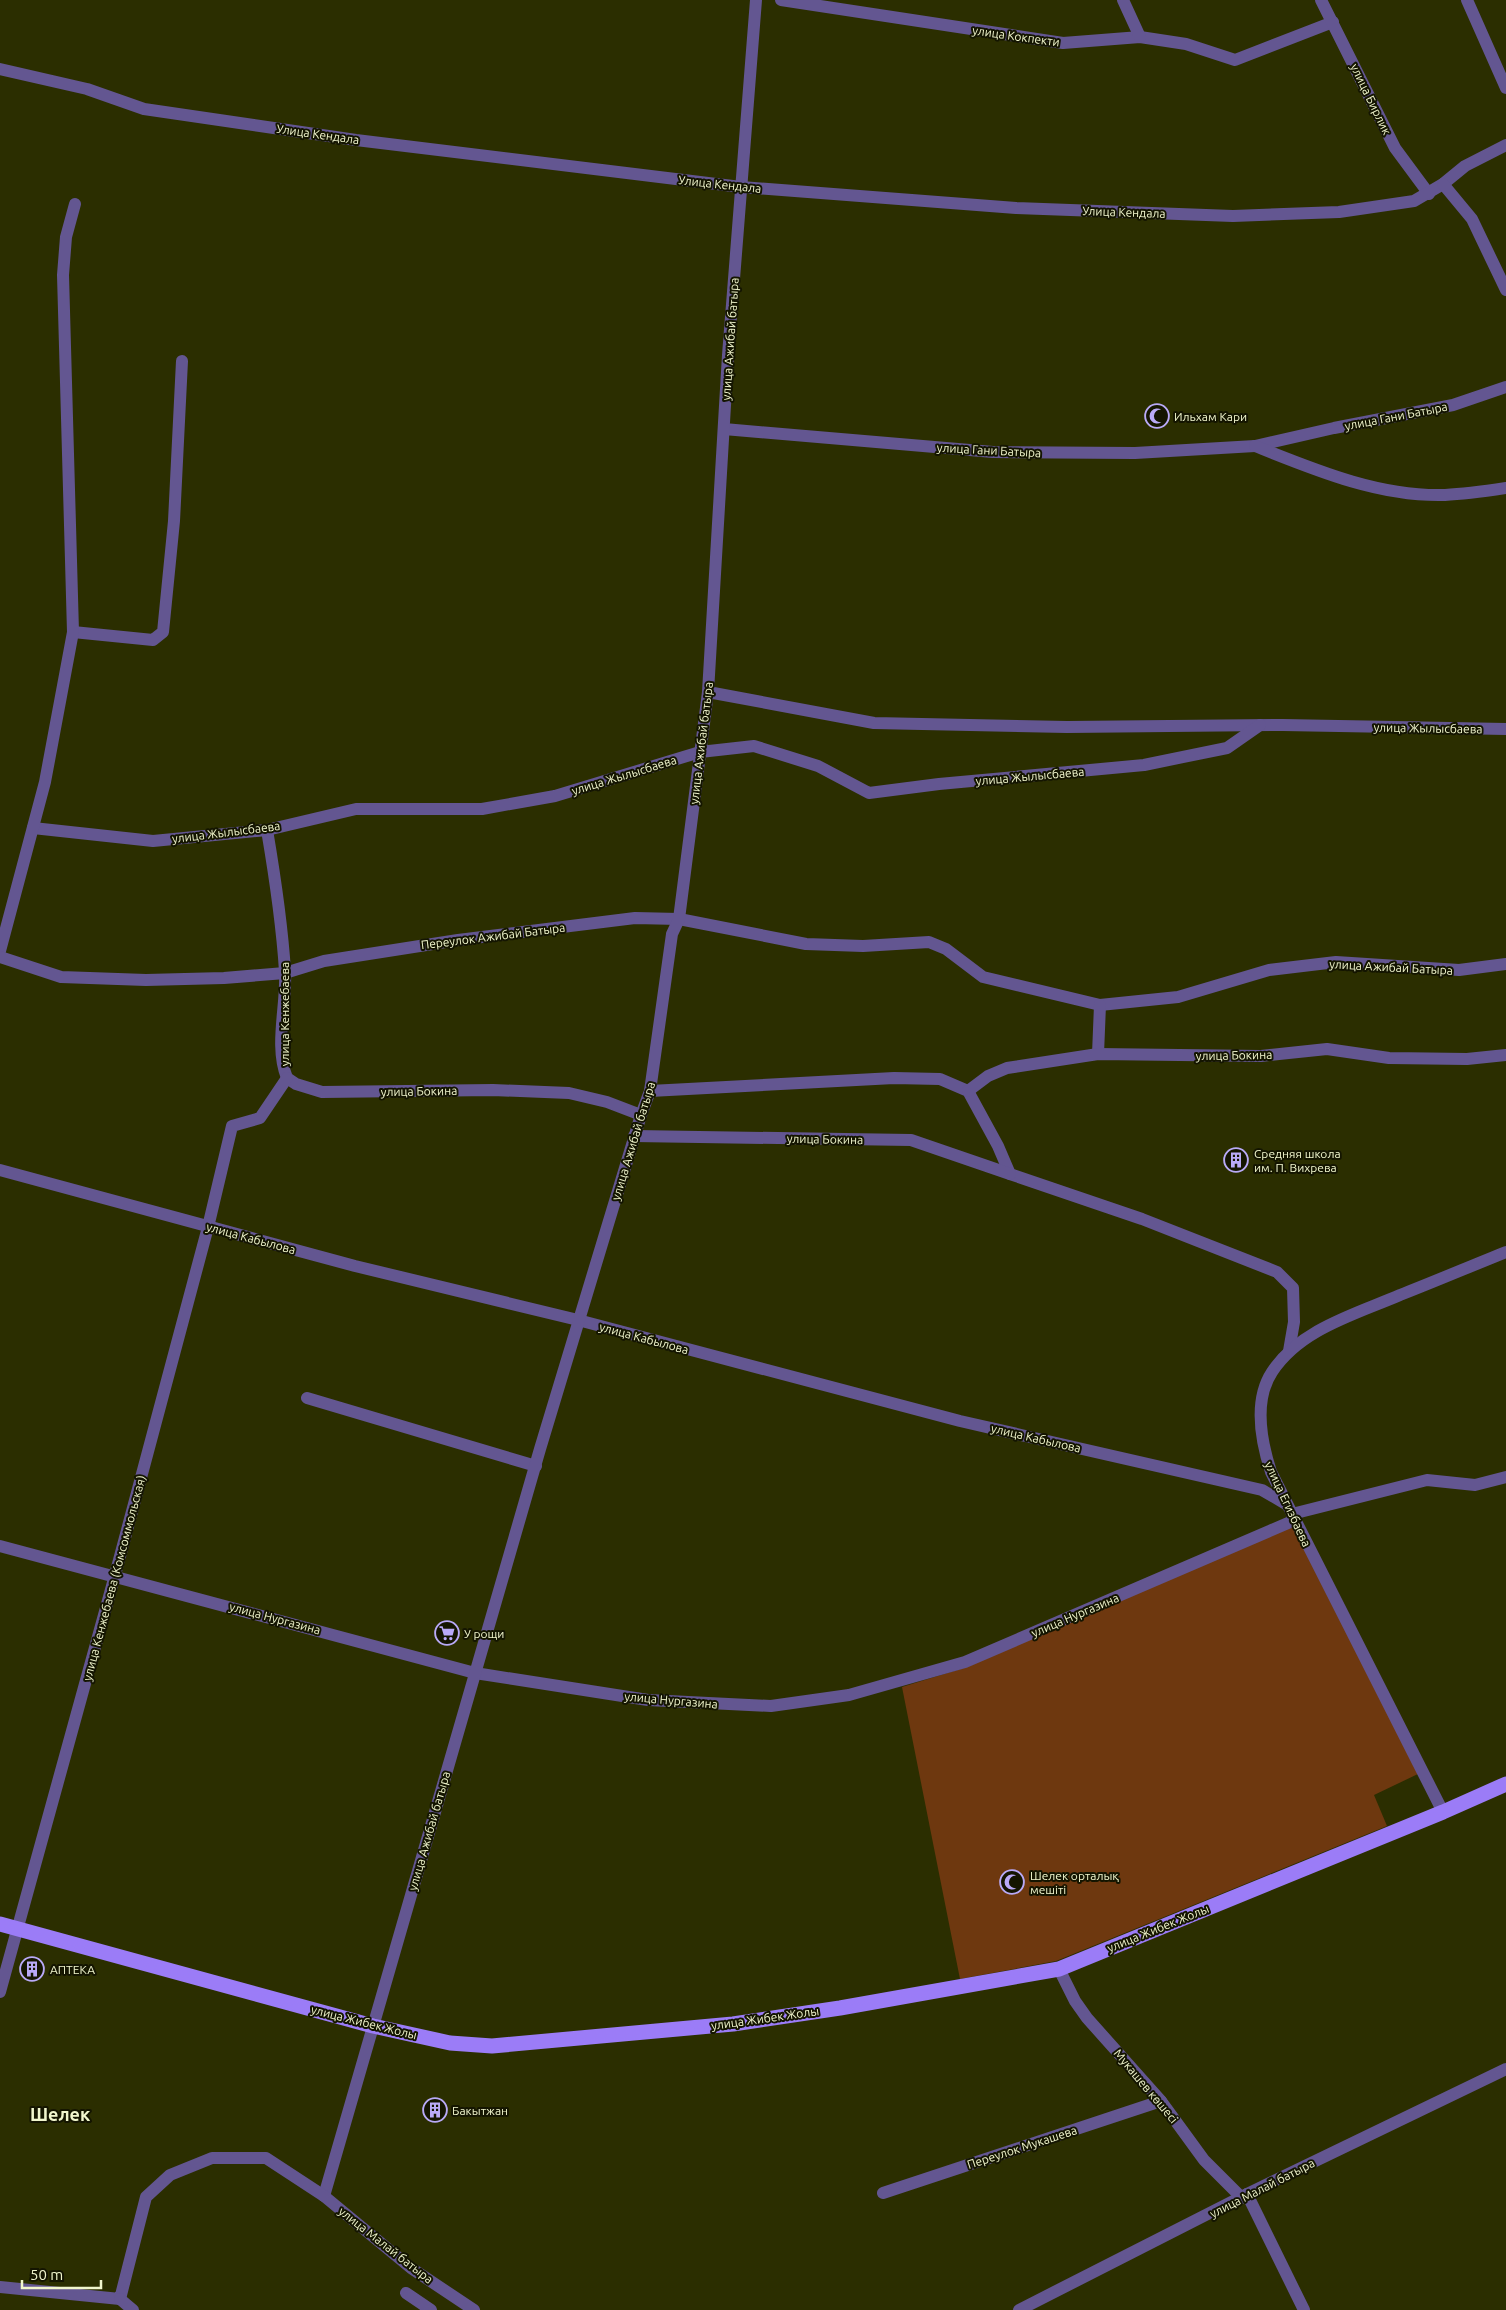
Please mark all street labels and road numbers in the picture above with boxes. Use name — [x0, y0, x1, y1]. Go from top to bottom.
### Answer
street label: улица Кокпекти — [971, 23, 1061, 49]
street label: улица Бирлик — [1348, 61, 1394, 137]
street label: Улица Кендала — [276, 122, 360, 146]
street label: Улица Кендала — [678, 173, 762, 195]
street label: Улица Кендала — [1082, 204, 1166, 220]
street label: улица Ажибай батыра — [719, 277, 741, 401]
street label: улица Гани Батыра — [1343, 400, 1449, 432]
street label: улица Гани Батыра — [936, 441, 1042, 459]
street label: улица Ажибай батыра — [687, 681, 715, 805]
street label: улица Жылысбаева — [1373, 721, 1483, 735]
street label: улица Жылысбаева — [570, 753, 678, 797]
street label: улица Жылысбаева — [975, 765, 1085, 787]
street label: улица Жылысбаева — [171, 819, 281, 845]
street label: Переулок Ажибай Батыра — [420, 921, 566, 951]
street label: улица Ажибай Батыра — [1329, 957, 1453, 977]
street label: улица Кенжебаева — [278, 962, 291, 1066]
street label: улица Бокина — [1196, 1048, 1272, 1062]
street label: улица Ажибай батыра — [609, 1080, 657, 1202]
street label: улица Бокина — [381, 1084, 457, 1098]
street label: улица Бокина — [787, 1132, 863, 1146]
street label: улица Кабылова — [205, 1220, 297, 1256]
street label: улица Кабылова — [598, 1320, 690, 1356]
street label: улица Кабылова — [990, 1421, 1082, 1455]
street label: улица Егизбаева — [1263, 1459, 1313, 1549]
street label: улица Кенжебаева (Комсоммольская) — [80, 1474, 149, 1682]
street label: улица Нургазина — [1029, 1591, 1121, 1639]
street label: улица Нургазина — [228, 1600, 322, 1636]
street label: улица Нургазина — [624, 1689, 718, 1711]
street label: улица Ажибай батыра — [406, 1770, 452, 1892]
street label: улица Жибек Жолы — [1105, 1902, 1211, 1954]
street label: улица Жибек Жолы — [310, 2003, 418, 2041]
street label: улица Жибек Жолы — [710, 2004, 820, 2032]
street label: Мукашев көшесі — [1111, 2047, 1181, 2126]
street label: Переулок Мукашева — [965, 2123, 1079, 2171]
street label: улица Малай батыра — [1207, 2156, 1317, 2220]
street label: улица Малай батыра — [336, 2204, 436, 2286]

